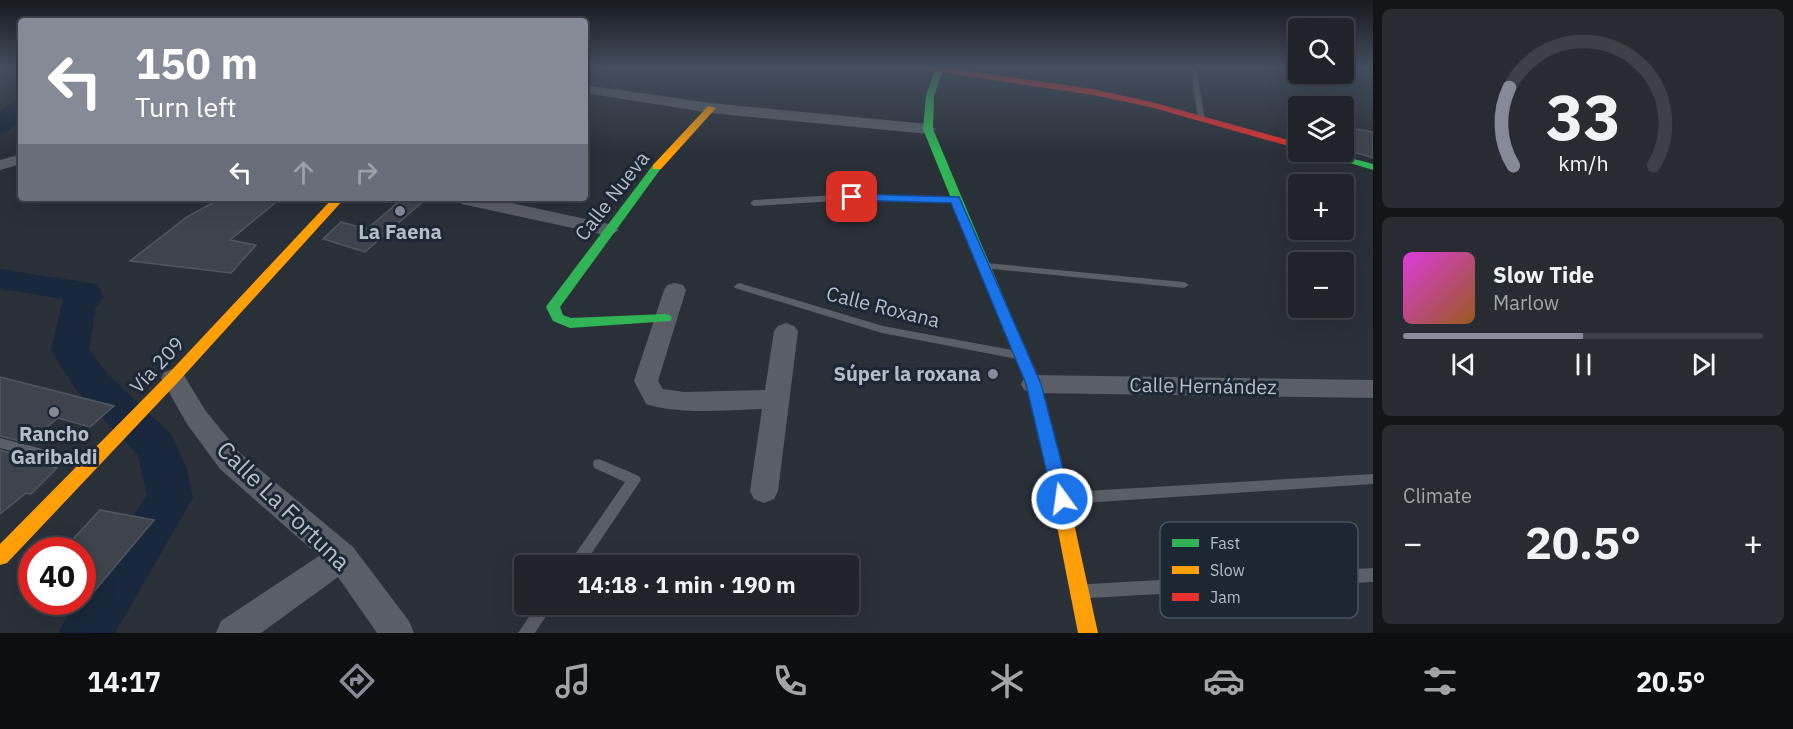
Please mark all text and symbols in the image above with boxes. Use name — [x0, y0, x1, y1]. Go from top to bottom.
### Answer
map controls — [1288, 18, 1354, 318]
button: search — [1288, 18, 1354, 84]
text: 150 m — [135, 36, 258, 91]
icon: left — [36, 42, 114, 120]
text: 33 — [1546, 76, 1620, 157]
text: Turn left — [135, 89, 236, 124]
button: layers — [1288, 96, 1354, 162]
street label: Calle Nueva — [568, 145, 655, 246]
text: km/h — [1558, 149, 1608, 177]
icon: left — [224, 156, 257, 189]
icon: ahead — [287, 156, 320, 189]
icon: right — [350, 156, 383, 189]
pin — [826, 171, 877, 222]
button: + — [1288, 174, 1354, 240]
icon: arrive — [835, 180, 868, 213]
marker: La Faena — [393, 204, 407, 218]
place label: La Faena — [358, 218, 442, 245]
button: − — [1288, 252, 1354, 318]
text: Slow Tide — [1493, 260, 1594, 289]
street label: Calle Roxana — [824, 279, 943, 334]
text: Marlow — [1493, 289, 1559, 316]
street label: Vía 209 — [123, 330, 190, 399]
icon: previous — [1447, 348, 1480, 381]
icon: pause — [1567, 348, 1600, 381]
icon: next — [1687, 348, 1720, 381]
place label: Súper la roxana — [833, 360, 981, 387]
marker: Súper la roxana — [986, 367, 1000, 381]
street label: Calle Hernández — [1129, 371, 1277, 400]
marker: Rancho Garibaldi — [47, 405, 61, 419]
place label: Rancho Garibaldi — [10, 420, 98, 470]
street label: Calle La Fortuna — [210, 433, 357, 577]
position arrow — [1030, 467, 1094, 531]
text: Climate — [1403, 482, 1472, 509]
text: 20.5° — [1525, 513, 1641, 571]
text: − — [1403, 521, 1423, 564]
text: + — [1743, 521, 1763, 564]
legend — [1160, 522, 1358, 618]
text: Fast — [1210, 533, 1240, 553]
speed limit sign: 40 — [18, 537, 96, 615]
text: Slow — [1210, 560, 1245, 580]
text: 14:18 · 1 min · 190 m — [577, 570, 796, 599]
text: Jam — [1210, 587, 1241, 607]
icon: directions — [336, 660, 378, 702]
icon: music — [552, 660, 594, 702]
icon: phone — [769, 660, 811, 702]
icon: climate — [986, 660, 1028, 702]
icon: car — [1203, 660, 1245, 702]
icon: filters — [1419, 660, 1461, 702]
text: 14:17 — [87, 664, 161, 699]
text: 20.5° — [1636, 664, 1706, 699]

